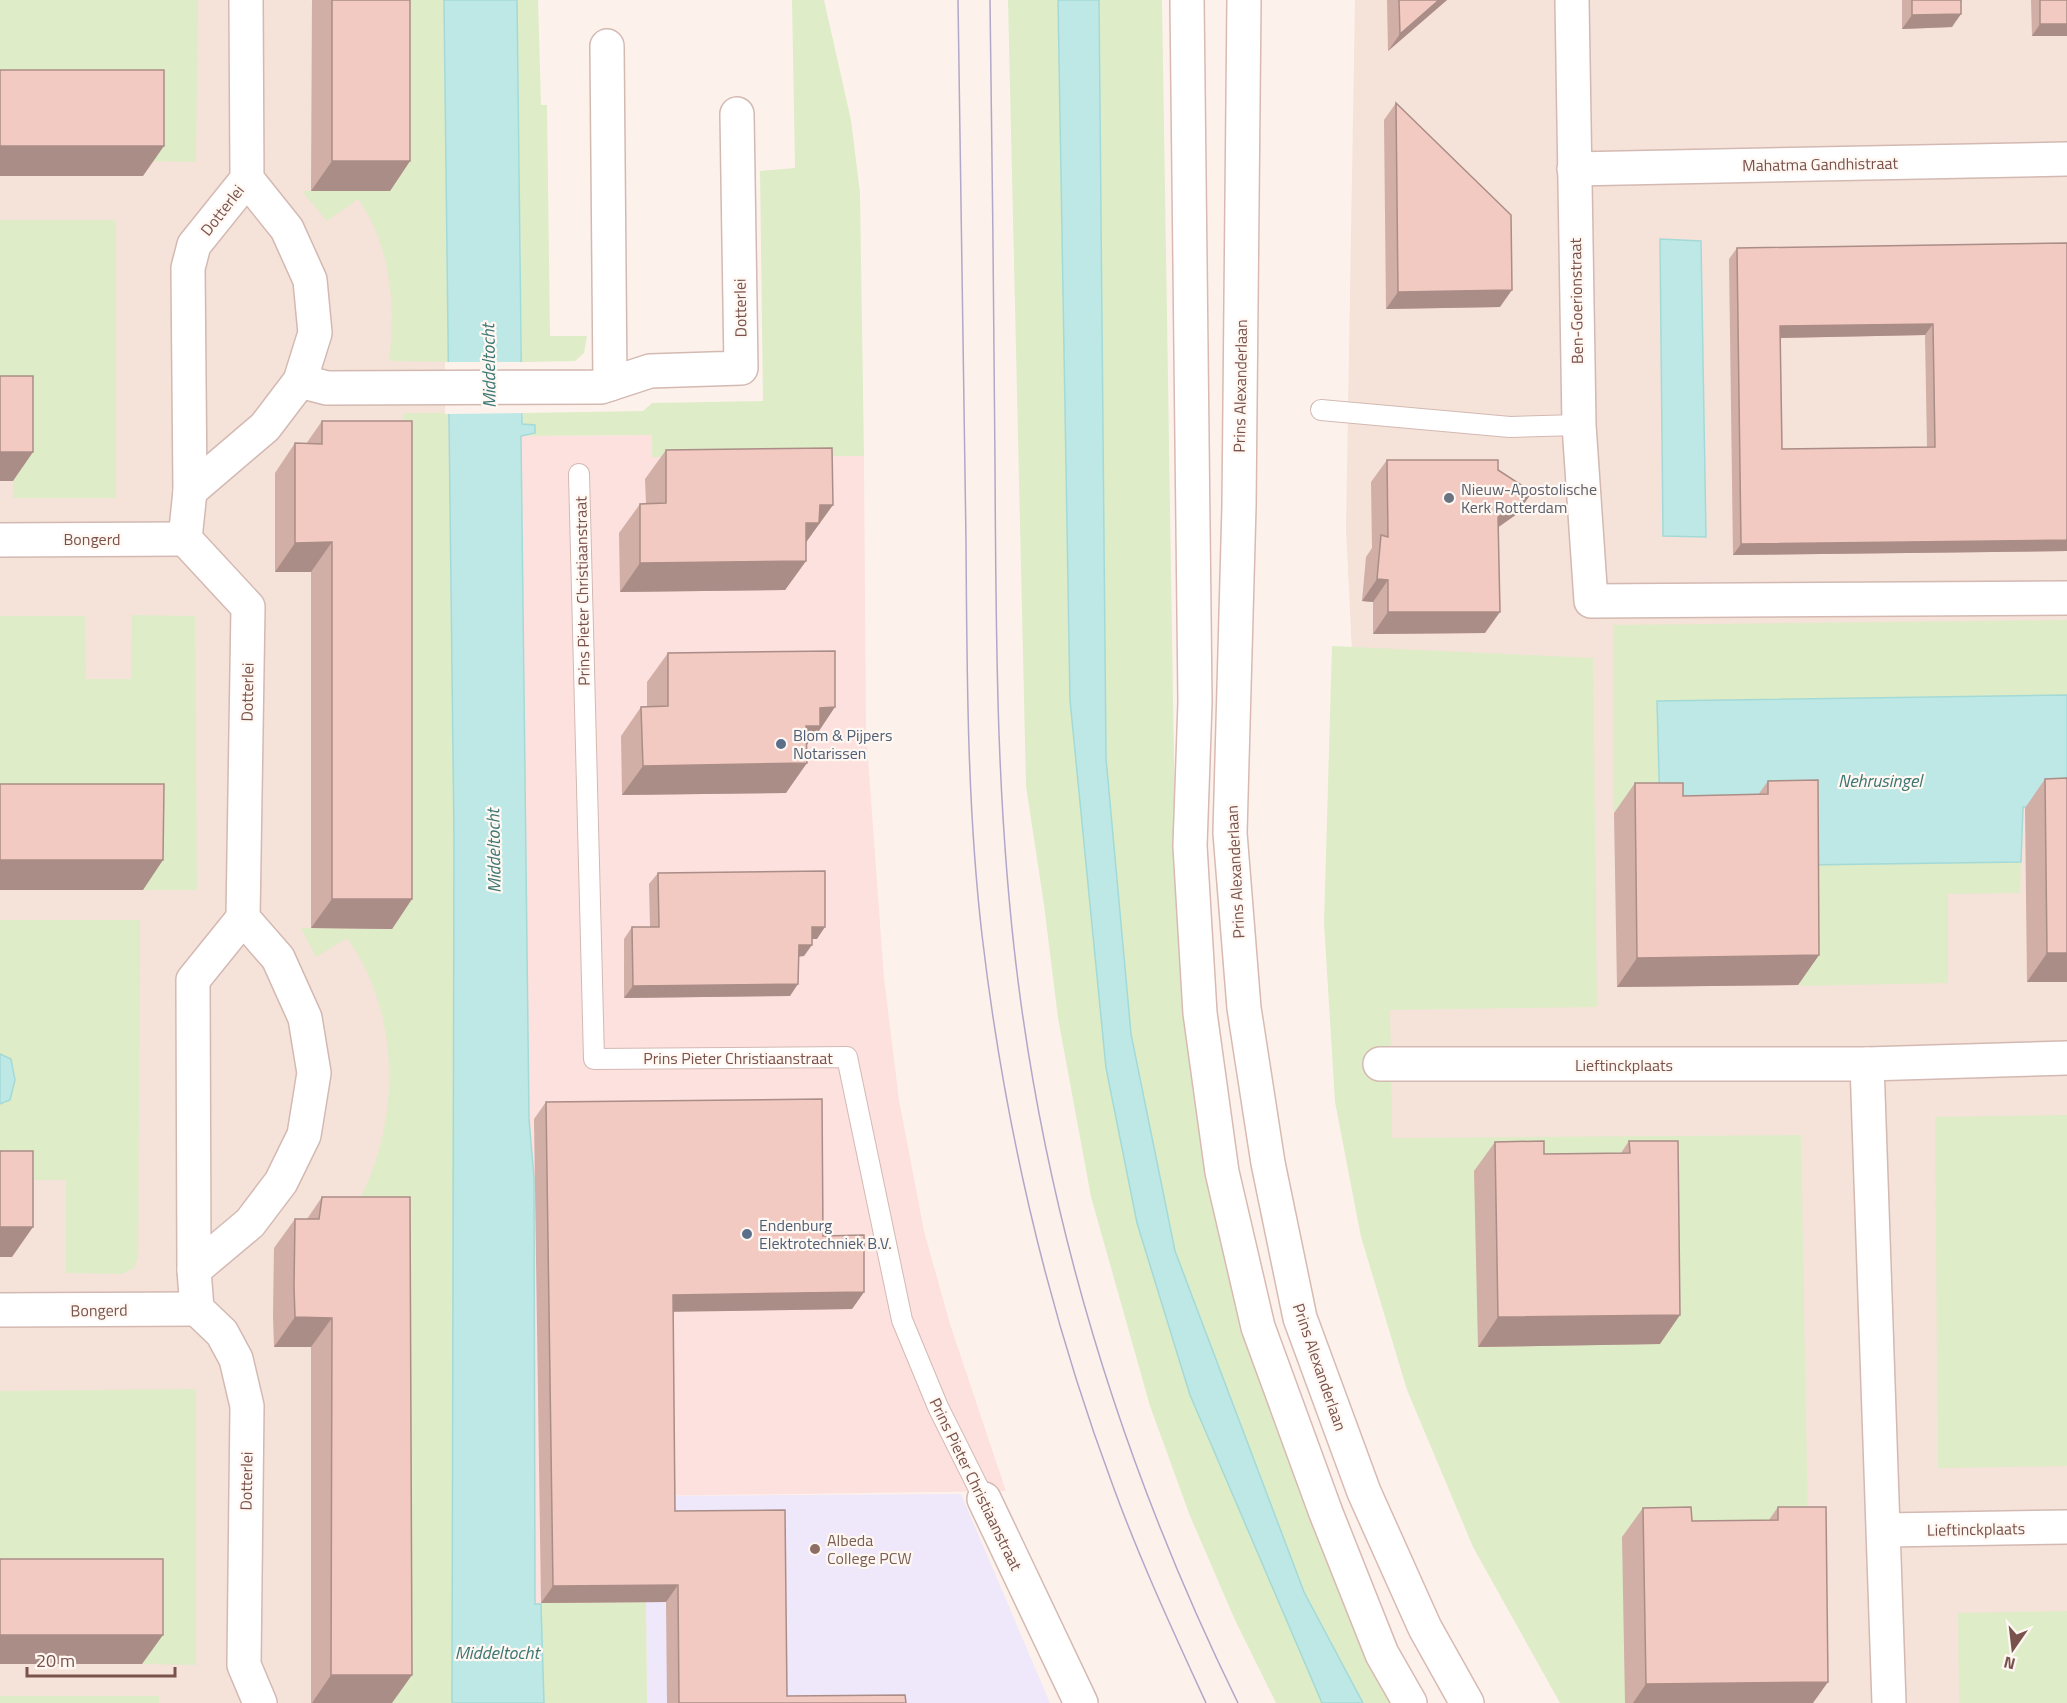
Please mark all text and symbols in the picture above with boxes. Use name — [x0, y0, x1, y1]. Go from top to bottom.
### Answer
street label: Mahatma Gandhistraat — [1742, 151, 1899, 177]
street label: Dotterlei — [194, 179, 250, 241]
street label: Ben-Goerionstraat — [1563, 237, 1589, 364]
street label: Dotterlei — [727, 278, 753, 338]
street label: Prins Alexanderlaan — [1227, 319, 1253, 453]
water label: Middeltocht — [474, 321, 503, 408]
place label: Nieuw-Apostolische Kerk Rotterdam — [1461, 477, 1597, 519]
marker: Nieuw-Apostolische Kerk Rotterdam — [1442, 491, 1456, 505]
street label: Prins Pieter Christiaanstraat — [568, 496, 596, 686]
street label: Bongerd — [64, 527, 121, 551]
street label: Dotterlei — [234, 662, 260, 722]
place label: Blom & Pijpers Notarissen — [793, 723, 892, 765]
marker: Blom & Pijpers Notarissen — [774, 737, 788, 751]
water label: Nehrusingel — [1838, 767, 1924, 794]
street label: Prins Alexanderlaan — [1220, 805, 1250, 939]
water label: Middeltocht — [479, 806, 508, 893]
street label: Prins Pieter Christiaanstraat — [643, 1046, 833, 1070]
street label: Lieftinckplaats — [1575, 1053, 1673, 1077]
place label: Endenburg Elektrotechniek B.V. — [759, 1213, 892, 1255]
marker: Endenburg Elektrotechniek B.V. — [740, 1227, 754, 1241]
street label: Bongerd — [70, 1298, 128, 1322]
street label: Prins Alexanderlaan — [1287, 1300, 1353, 1434]
street label: Prins Pieter Christiaanstraat — [924, 1394, 1029, 1575]
street label: Dotterlei — [233, 1451, 259, 1511]
street label: Lieftinckplaats — [1927, 1516, 2025, 1542]
place label: Albeda College PCW — [827, 1528, 912, 1570]
marker: Albeda College PCW — [808, 1542, 822, 1556]
north arrow — [1983, 1619, 2043, 1679]
water label: Middeltocht — [455, 1639, 542, 1666]
scale bar — [27, 1640, 176, 1678]
text: 20 m — [36, 1647, 75, 1674]
text: N — [2001, 1651, 2018, 1677]

